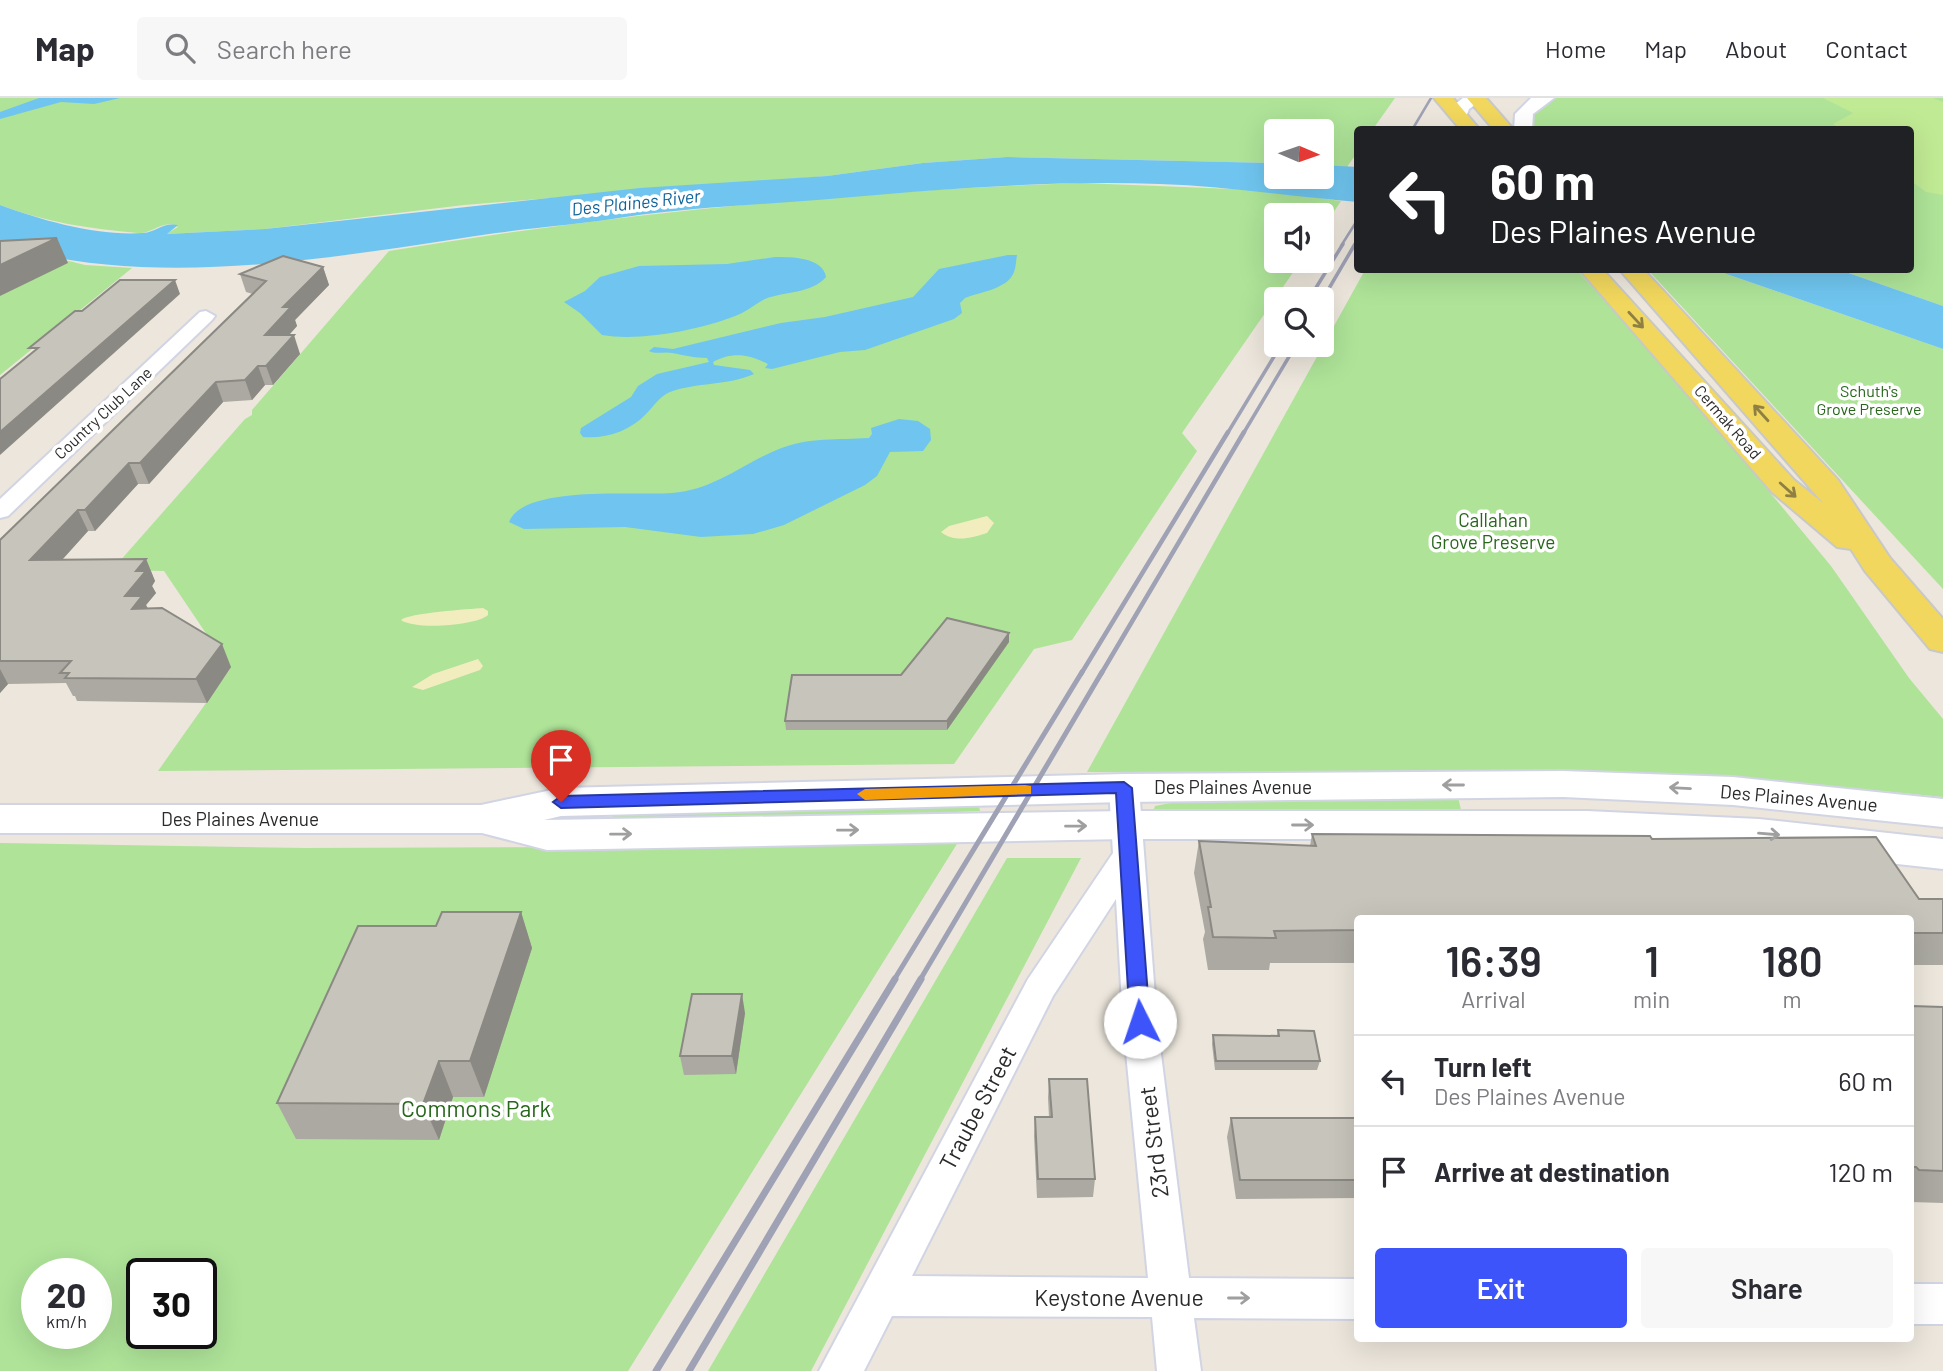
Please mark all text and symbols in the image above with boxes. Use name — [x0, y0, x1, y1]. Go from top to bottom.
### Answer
search box — [137, 17, 627, 80]
text: Map — [35, 28, 95, 68]
icon: search — [161, 29, 199, 67]
text: Search here — [217, 33, 352, 64]
text: Home — [1545, 34, 1606, 63]
text: Map — [1644, 34, 1687, 63]
text: About — [1725, 34, 1787, 63]
text: Contact — [1825, 34, 1908, 63]
north arrow — [1264, 119, 1334, 189]
map controls — [1264, 119, 1334, 357]
text: 60 m — [1490, 151, 1595, 210]
icon: left — [1375, 154, 1466, 245]
water label: Des Plaines River — [570, 184, 702, 220]
button: sound — [1264, 203, 1334, 273]
text: Des Plaines Avenue — [1490, 211, 1756, 249]
button: search — [1264, 287, 1334, 357]
one-way arrow — [1628, 311, 1645, 328]
street label: Country Club Lane — [50, 363, 155, 463]
street label: Cermak Road — [1691, 381, 1766, 463]
park label: Schuth's Grove Preserve — [1817, 381, 1921, 418]
one-way arrow — [1753, 404, 1769, 422]
one-way arrow — [1779, 481, 1796, 498]
park label: Callahan Grove Preserve — [1431, 508, 1555, 553]
pin — [531, 730, 591, 802]
icon: arrive — [542, 741, 580, 779]
street label: Des Plaines Avenue — [1154, 775, 1312, 798]
one-way arrow — [1441, 778, 1464, 792]
street label: Des Plaines Avenue — [1719, 779, 1879, 816]
one-way arrow — [1669, 781, 1692, 794]
street label: Des Plaines Avenue — [161, 807, 319, 830]
one-way arrow — [1291, 818, 1314, 832]
one-way arrow — [1064, 819, 1087, 833]
one-way arrow — [836, 823, 859, 836]
one-way arrow — [609, 827, 632, 841]
one-way arrow — [1757, 828, 1780, 841]
text: 16:39 — [1445, 935, 1542, 985]
text: 1 — [1644, 935, 1659, 985]
text: 180 — [1762, 935, 1823, 985]
position arrow — [1103, 985, 1177, 1059]
text: Arrival — [1461, 985, 1526, 1013]
text: min — [1633, 985, 1670, 1013]
text: m — [1783, 985, 1802, 1013]
street label: Traube Street — [933, 1041, 1021, 1174]
text: Turn left — [1434, 1051, 1532, 1082]
icon: left — [1375, 1062, 1413, 1100]
text: 60 m — [1838, 1065, 1893, 1096]
text: Des Plaines Avenue — [1434, 1082, 1626, 1110]
street label: 23rd Street — [1132, 1085, 1174, 1200]
park label: Commons Park — [401, 1094, 551, 1122]
icon: arrive — [1375, 1153, 1413, 1191]
text: Arrive at destination — [1434, 1156, 1670, 1187]
text: 120 m — [1829, 1156, 1893, 1187]
button: Exit — [1375, 1248, 1627, 1328]
button: Share — [1641, 1248, 1893, 1328]
speed limit sign: 30 — [126, 1258, 217, 1349]
text: 20 — [47, 1273, 86, 1315]
street label: Keystone Avenue — [1034, 1283, 1204, 1311]
one-way arrow — [1228, 1291, 1251, 1305]
text: km/h — [46, 1310, 87, 1332]

